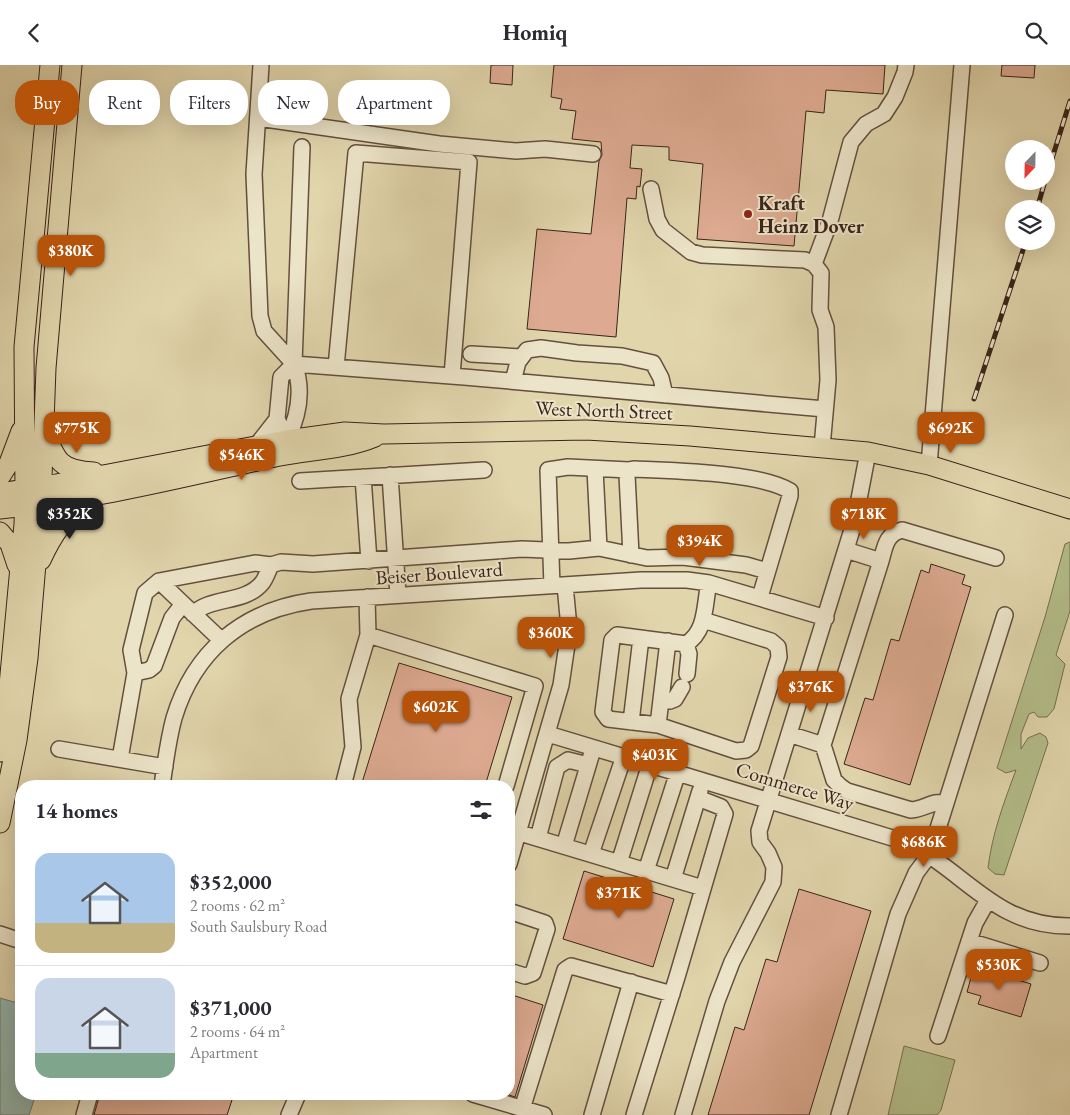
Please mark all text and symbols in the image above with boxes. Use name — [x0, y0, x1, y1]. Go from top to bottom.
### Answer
text: Homiq — [503, 18, 567, 47]
icon: back — [20, 19, 48, 47]
icon: search — [1022, 19, 1050, 47]
chip: Buy — [15, 80, 79, 125]
chip: Rent — [89, 80, 160, 125]
chip: Filters — [170, 80, 248, 125]
chip: New — [258, 80, 328, 125]
chip: Apartment — [338, 80, 450, 125]
north arrow — [1005, 140, 1055, 190]
map controls — [1005, 140, 1055, 250]
place label: Kraft Heinz Dover — [758, 190, 865, 239]
button: layers — [1005, 200, 1055, 250]
marker: Kraft Heinz Dover — [742, 208, 754, 220]
pin: $380K — [36, 235, 106, 277]
text: $380K — [49, 240, 93, 261]
street label: West North Street — [535, 395, 674, 425]
pin: $775K — [42, 411, 112, 454]
pin: $692K — [916, 411, 986, 454]
text: $775K — [55, 417, 99, 438]
text: $692K — [929, 417, 973, 438]
pin: $546K — [207, 439, 277, 481]
text: $546K — [220, 444, 264, 465]
pin: $352K — [35, 497, 105, 540]
pin: $718K — [829, 497, 899, 540]
text: $352K — [48, 503, 92, 524]
text: $718K — [842, 503, 886, 524]
pin: $394K — [665, 525, 735, 567]
text: $394K — [678, 530, 722, 551]
street label: Beiser Boulevard — [375, 556, 504, 590]
pin: $360K — [516, 617, 586, 659]
text: $360K — [529, 622, 573, 643]
pin: $376K — [776, 671, 846, 713]
text: $376K — [789, 676, 833, 697]
pin: $602K — [401, 691, 471, 733]
text: $602K — [414, 696, 458, 717]
pin: $403K — [620, 739, 690, 781]
text: $403K — [633, 744, 677, 765]
street label: Commerce Way — [733, 756, 857, 816]
icon: filters — [467, 796, 495, 824]
text: 14 homes — [35, 797, 118, 824]
pin: $686K — [889, 825, 959, 868]
text: $686K — [902, 831, 946, 852]
text: $352,000 — [190, 868, 272, 895]
icon: home — [75, 873, 135, 933]
pin: $371K — [584, 877, 654, 919]
text: $371K — [597, 882, 641, 903]
text: 2 rooms · 62 m² — [190, 895, 285, 916]
text: South Saulsbury Road — [190, 916, 327, 937]
pin: $530K — [964, 949, 1034, 991]
text: $530K — [977, 954, 1021, 975]
text: $371,000 — [190, 994, 272, 1021]
icon: home — [75, 998, 135, 1058]
text: 2 rooms · 64 m² — [190, 1021, 285, 1042]
text: Apartment — [190, 1042, 258, 1063]

